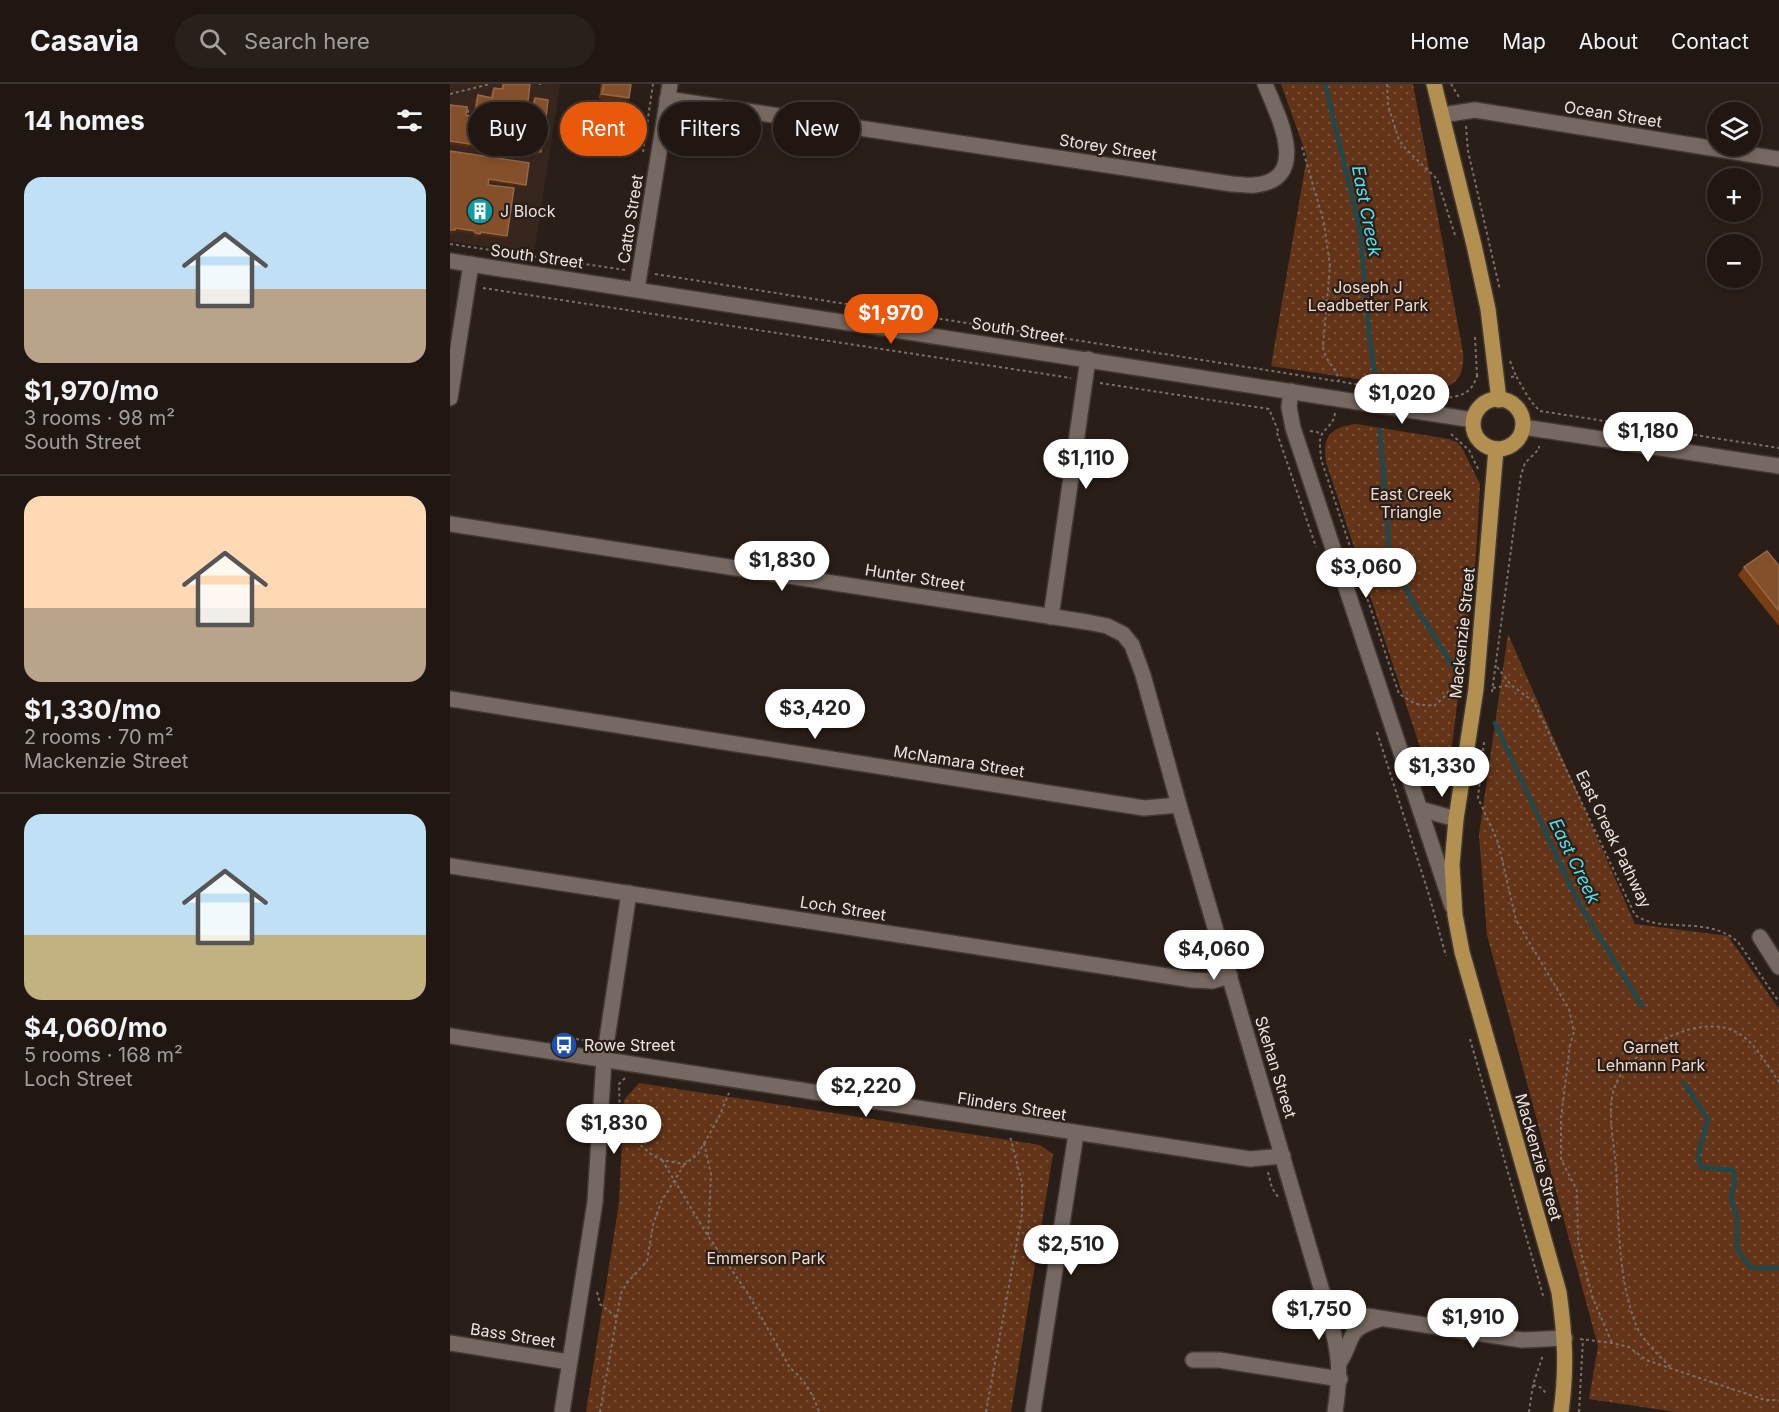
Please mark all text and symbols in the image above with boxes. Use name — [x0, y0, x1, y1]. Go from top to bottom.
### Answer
search box — [175, 14, 595, 68]
text: Casavia — [30, 24, 139, 58]
icon: search — [196, 25, 229, 58]
text: Search here — [244, 28, 370, 54]
text: Home — [1410, 29, 1469, 54]
text: Map — [1502, 29, 1546, 54]
text: About — [1579, 29, 1638, 54]
text: Contact — [1671, 29, 1749, 54]
street label: Ocean Street — [1563, 96, 1663, 132]
chip: Buy — [468, 102, 548, 156]
chip: Rent — [560, 102, 647, 156]
chip: Filters — [659, 102, 761, 156]
chip: New — [773, 102, 860, 156]
map controls — [1707, 102, 1761, 288]
button: layers — [1707, 102, 1761, 156]
icon: filters — [393, 104, 426, 137]
text: 14 homes — [24, 105, 145, 136]
street label: Storey Street — [1058, 129, 1158, 165]
water label: East Creek — [1348, 164, 1386, 260]
button: + — [1707, 168, 1761, 222]
street label: Catto Street — [613, 173, 647, 265]
building icon: J Block — [465, 196, 495, 226]
place label: J Block — [500, 201, 556, 221]
icon: home — [171, 216, 279, 324]
button: − — [1707, 234, 1761, 288]
street label: South Street — [489, 240, 585, 272]
park label: Joseph J Leadbetter Park — [1308, 277, 1428, 315]
pin: $1,970 — [842, 294, 940, 345]
text: $1,970 — [858, 301, 924, 325]
street label: South Street — [970, 313, 1066, 347]
pin: $1,020 — [1353, 374, 1451, 425]
text: $1,970/mo — [24, 375, 159, 406]
text: $1,020 — [1368, 381, 1436, 405]
text: 3 rooms · 98 m² — [24, 406, 175, 430]
pin: $1,180 — [1599, 412, 1697, 463]
text: $1,180 — [1617, 419, 1679, 443]
text: South Street — [24, 430, 141, 454]
pin: $1,110 — [1037, 439, 1135, 490]
text: $1,110 — [1057, 446, 1115, 470]
park label: East Creek Triangle — [1370, 484, 1452, 522]
icon: home — [171, 535, 279, 643]
pin: $1,830 — [733, 541, 831, 592]
text: $1,830 — [748, 548, 816, 572]
pin: $3,060 — [1317, 548, 1415, 599]
text: $3,060 — [1330, 555, 1402, 579]
street label: Hunter Street — [864, 559, 966, 595]
street label: Mackenzie Street — [1445, 567, 1479, 699]
pin: $3,420 — [766, 689, 864, 740]
text: $1,330/mo — [24, 694, 161, 725]
text: $3,420 — [779, 696, 851, 720]
text: 2 rooms · 70 m² — [24, 725, 174, 749]
street label: McNamara Street — [892, 741, 1026, 781]
pin: $1,330 — [1393, 747, 1491, 798]
text: Mackenzie Street — [24, 749, 188, 773]
text: $1,330 — [1408, 754, 1476, 778]
street label: East Creek Pathway — [1572, 767, 1656, 911]
water label: East Creek — [1545, 815, 1605, 907]
icon: home — [171, 853, 279, 961]
street label: Loch Street — [799, 891, 887, 925]
pin: $4,060 — [1165, 930, 1263, 981]
text: $4,060 — [1178, 937, 1250, 961]
text: $4,060/mo — [24, 1012, 167, 1043]
street label: Skehan Street — [1251, 1014, 1301, 1120]
bus stop icon: Rowe Street — [549, 1030, 579, 1060]
place label: Rowe Street — [584, 1035, 675, 1055]
park label: Garnett Lehmann Park — [1597, 1037, 1705, 1075]
text: 5 rooms · 168 m² — [24, 1043, 183, 1067]
text: Loch Street — [24, 1067, 133, 1091]
pin: $2,220 — [817, 1067, 915, 1118]
text: $2,220 — [830, 1074, 902, 1098]
street label: Flinders Street — [956, 1088, 1068, 1124]
street label: Mackenzie Street — [1511, 1091, 1567, 1223]
pin: $1,830 — [565, 1104, 663, 1155]
text: $1,830 — [580, 1111, 648, 1135]
pin: $2,510 — [1022, 1225, 1120, 1276]
text: $2,510 — [1037, 1232, 1105, 1256]
park label: Emmerson Park — [706, 1248, 826, 1268]
pin: $1,750 — [1270, 1290, 1368, 1341]
text: $1,750 — [1286, 1297, 1352, 1321]
pin: $1,910 — [1424, 1298, 1522, 1349]
text: $1,910 — [1441, 1305, 1505, 1329]
street label: Bass Street — [469, 1318, 557, 1352]

